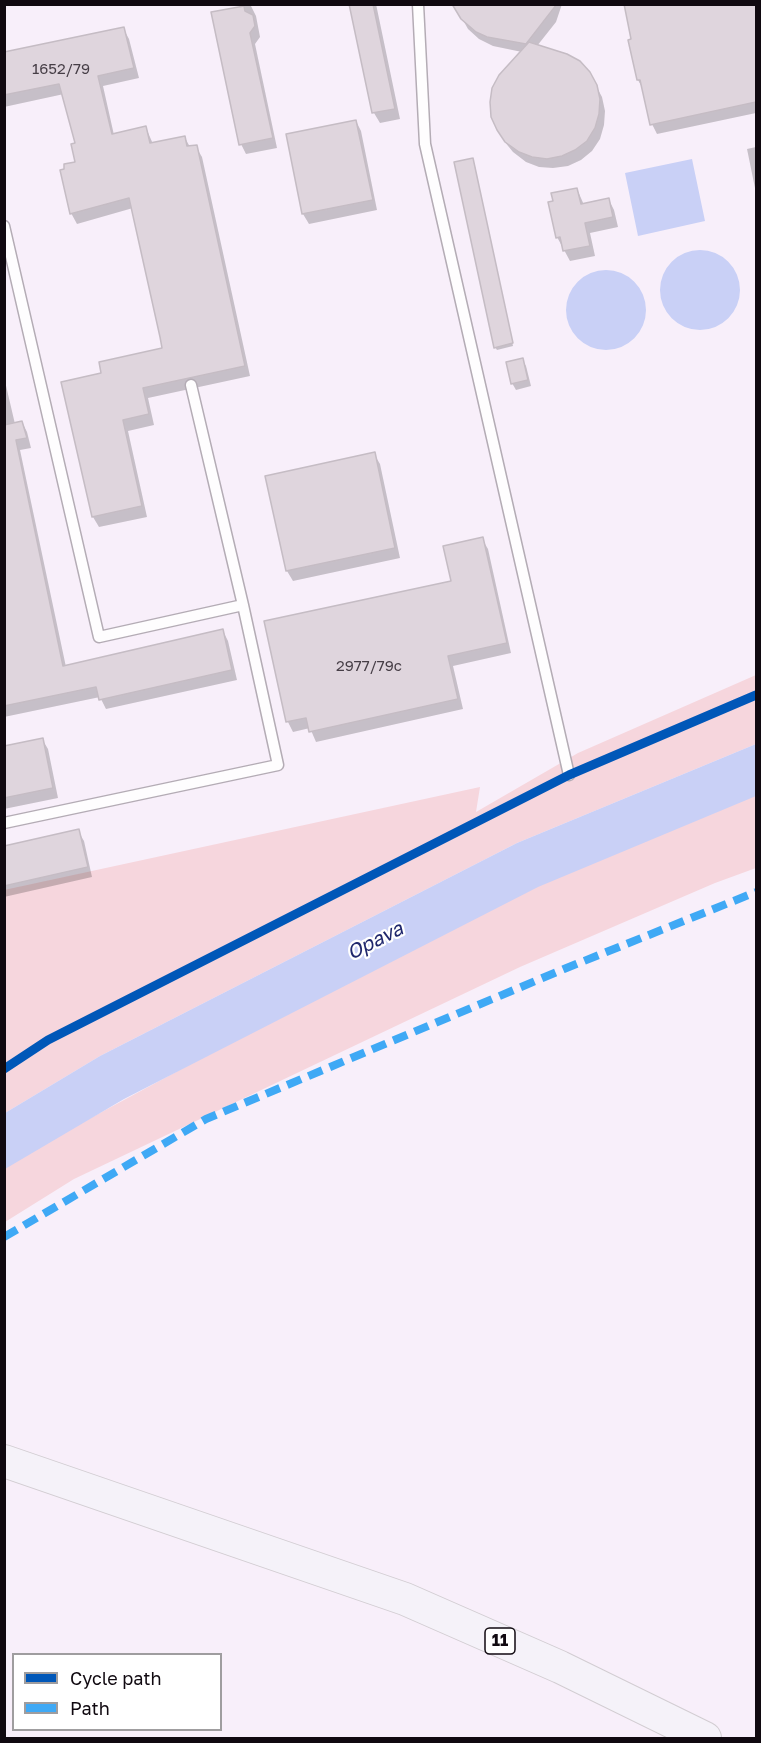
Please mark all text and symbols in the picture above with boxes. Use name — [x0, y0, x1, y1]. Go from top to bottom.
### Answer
house number: 1652/79 — [32, 60, 90, 78]
house number: 2977/79c — [336, 657, 402, 675]
water label: Opava — [343, 917, 407, 965]
road number: 11 — [485, 1628, 515, 1654]
legend — [12, 1653, 222, 1731]
text: Cycle path — [70, 1667, 162, 1689]
text: Path — [70, 1697, 110, 1719]

